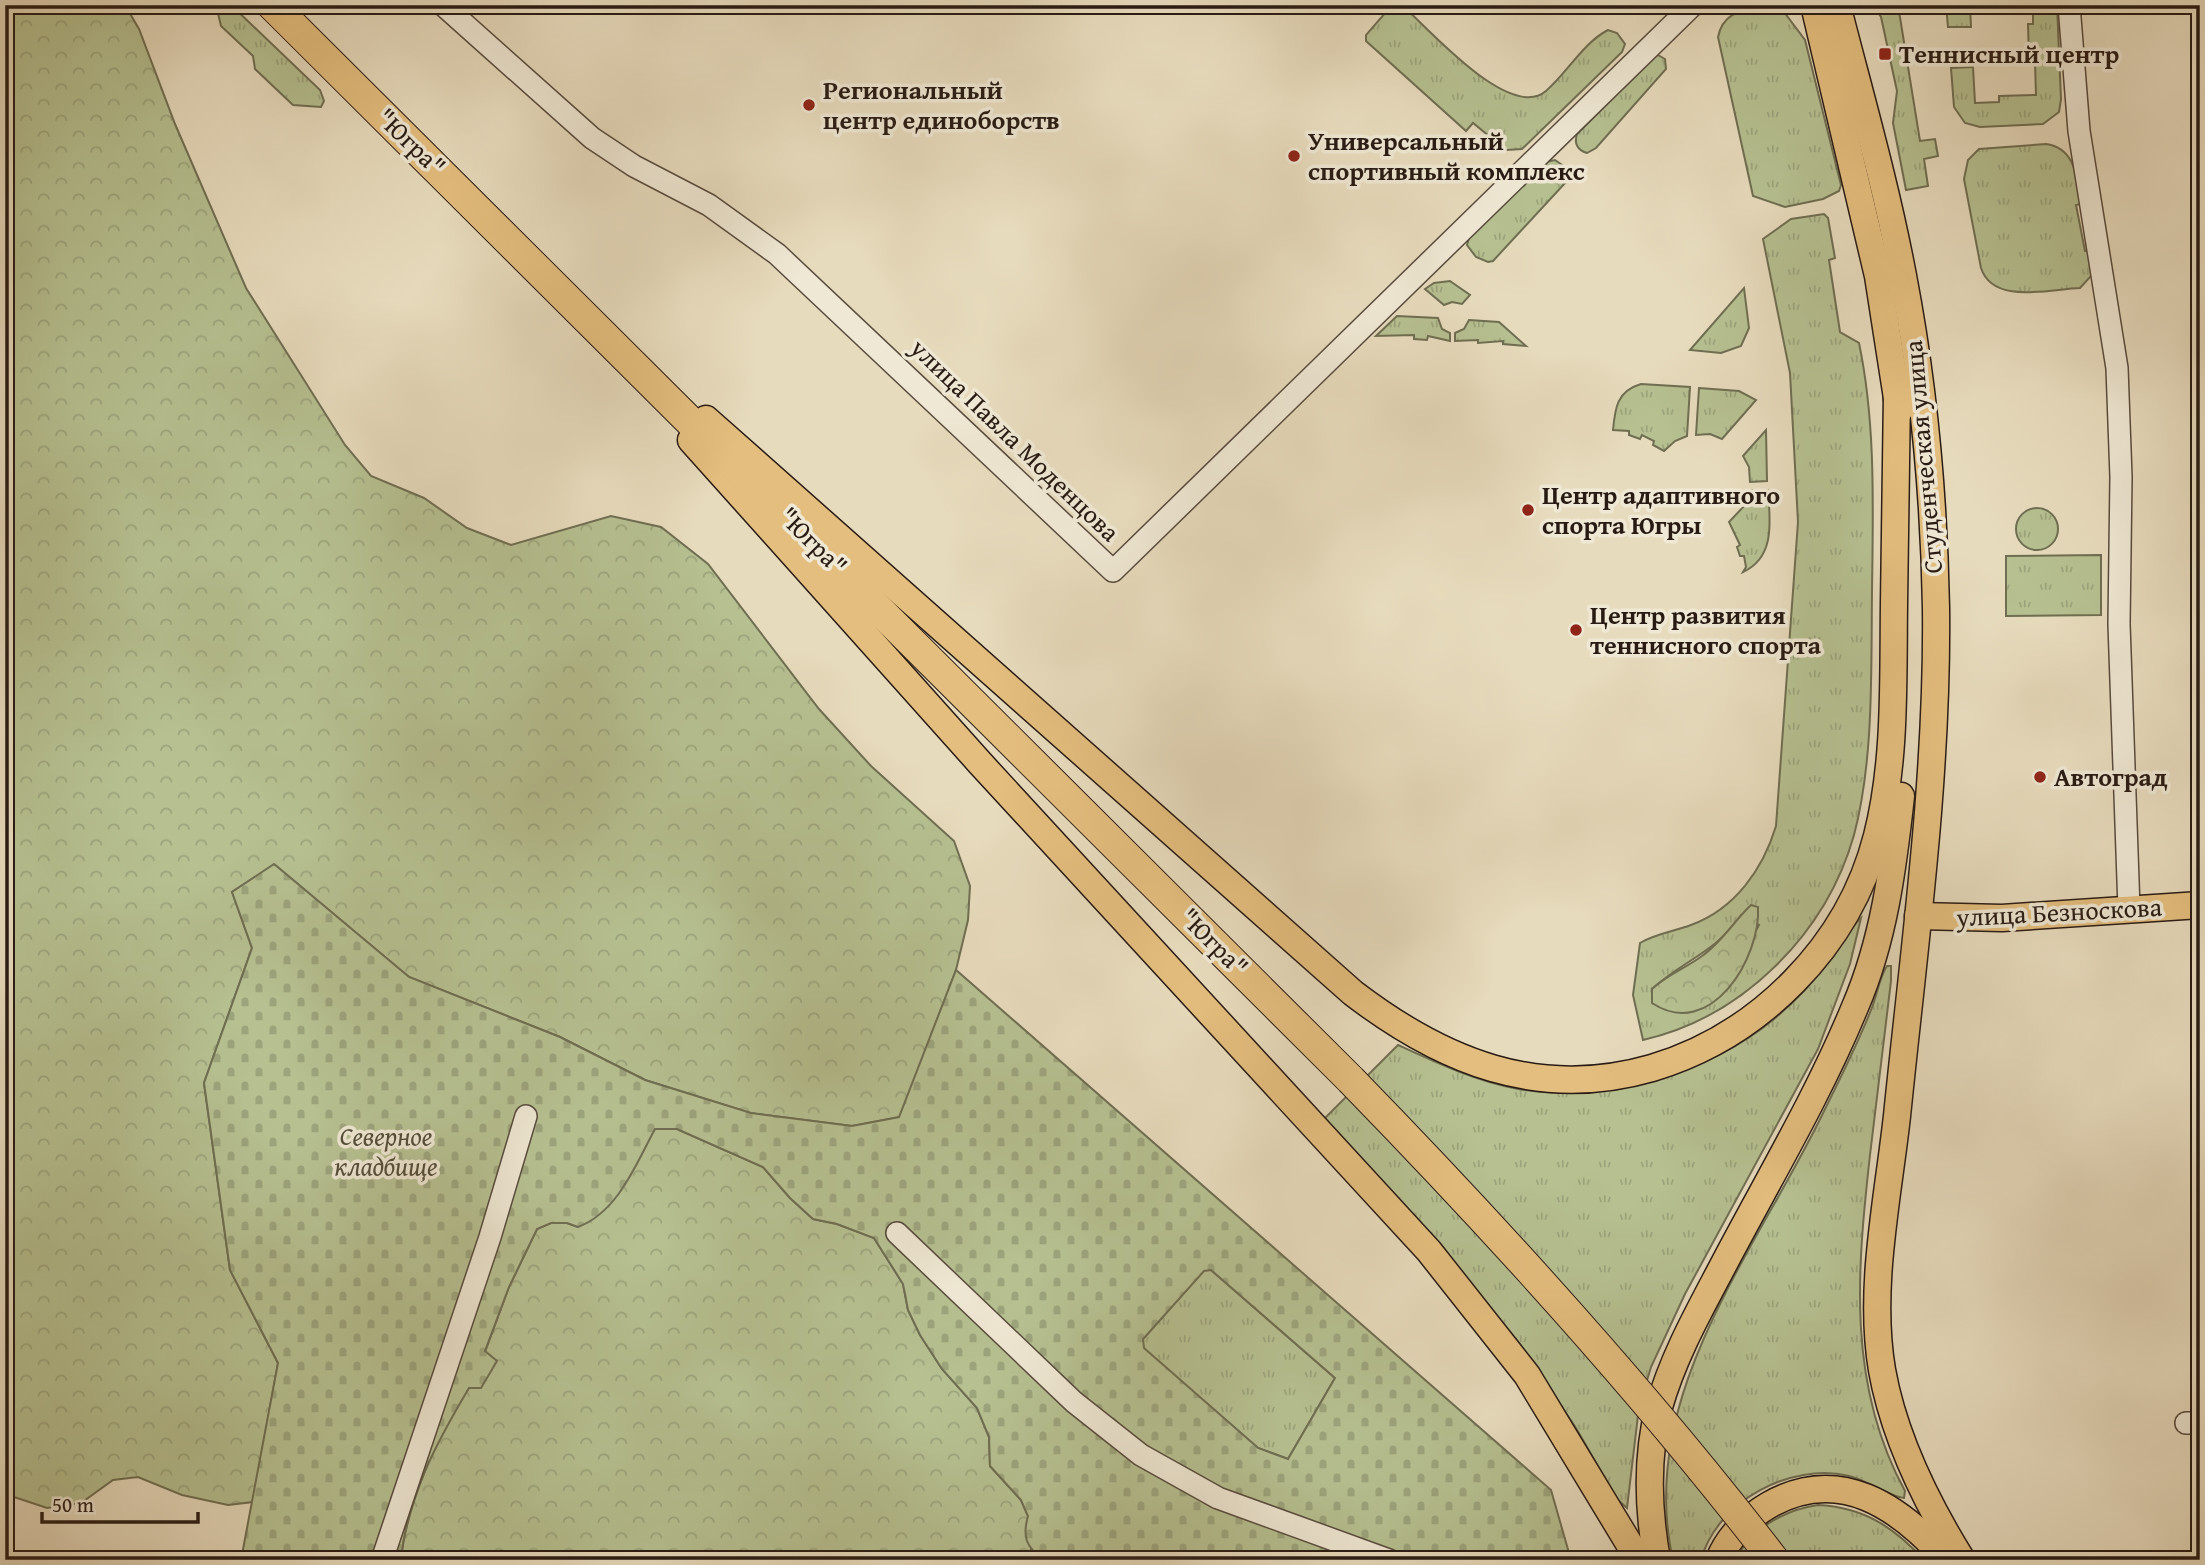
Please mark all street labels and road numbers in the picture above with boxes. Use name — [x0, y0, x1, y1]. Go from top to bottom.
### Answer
street label: "Югра" — [368, 99, 455, 184]
street label: улица Павла Моденцова — [901, 328, 1129, 551]
street label: Студенческая улица — [1893, 338, 1952, 575]
street label: "Югра" — [770, 498, 856, 584]
street label: улица Безноскова — [1954, 887, 2163, 936]
street label: "Югра" — [1171, 899, 1257, 985]

